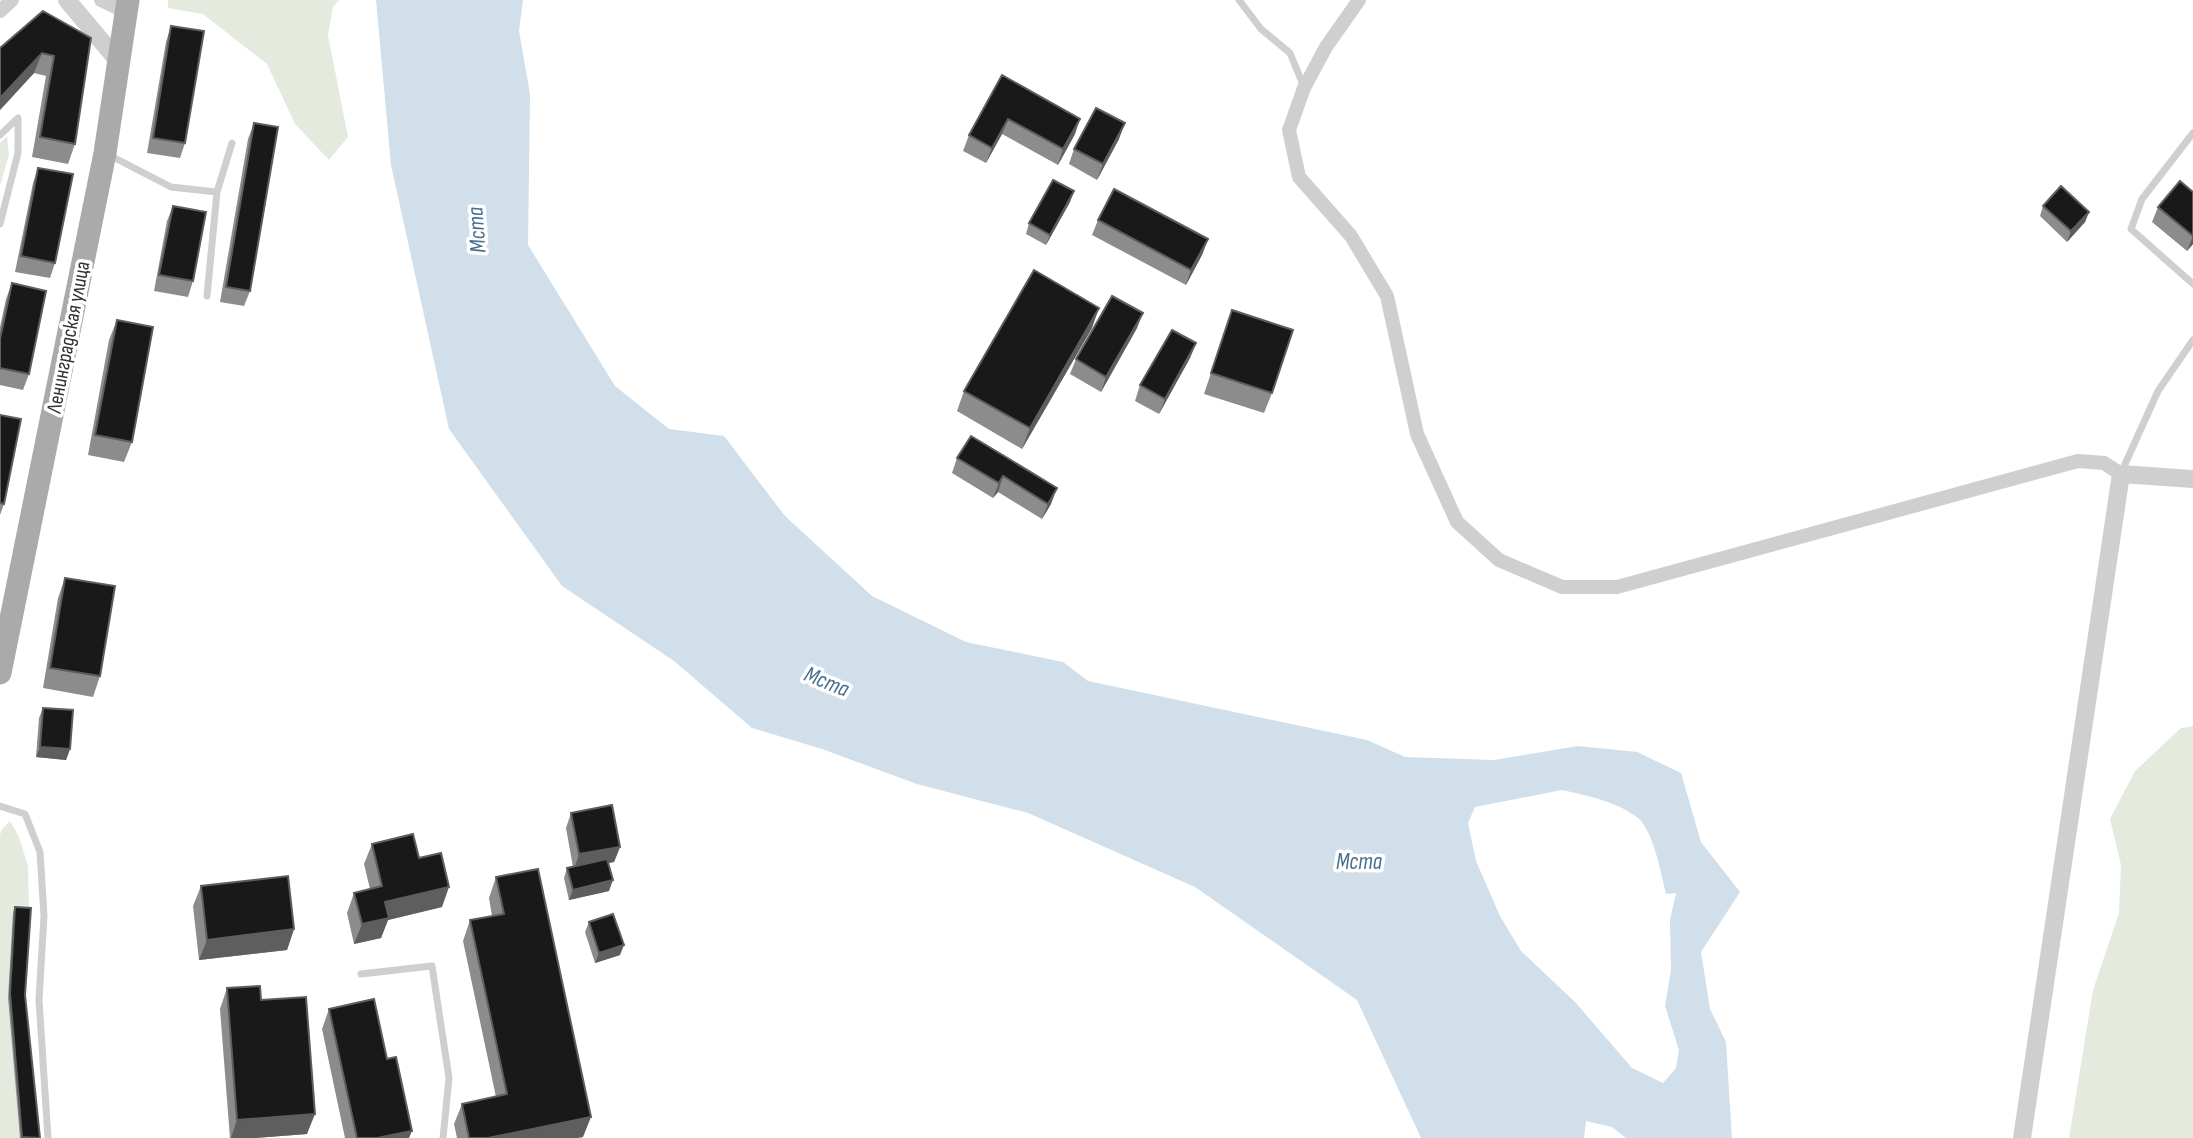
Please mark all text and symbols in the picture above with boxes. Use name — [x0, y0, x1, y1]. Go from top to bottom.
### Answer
water label: Мста — [461, 205, 493, 254]
street label: Ленинградская улица — [41, 259, 95, 416]
water label: Мста — [800, 660, 854, 704]
water label: Мста — [1336, 848, 1383, 876]

